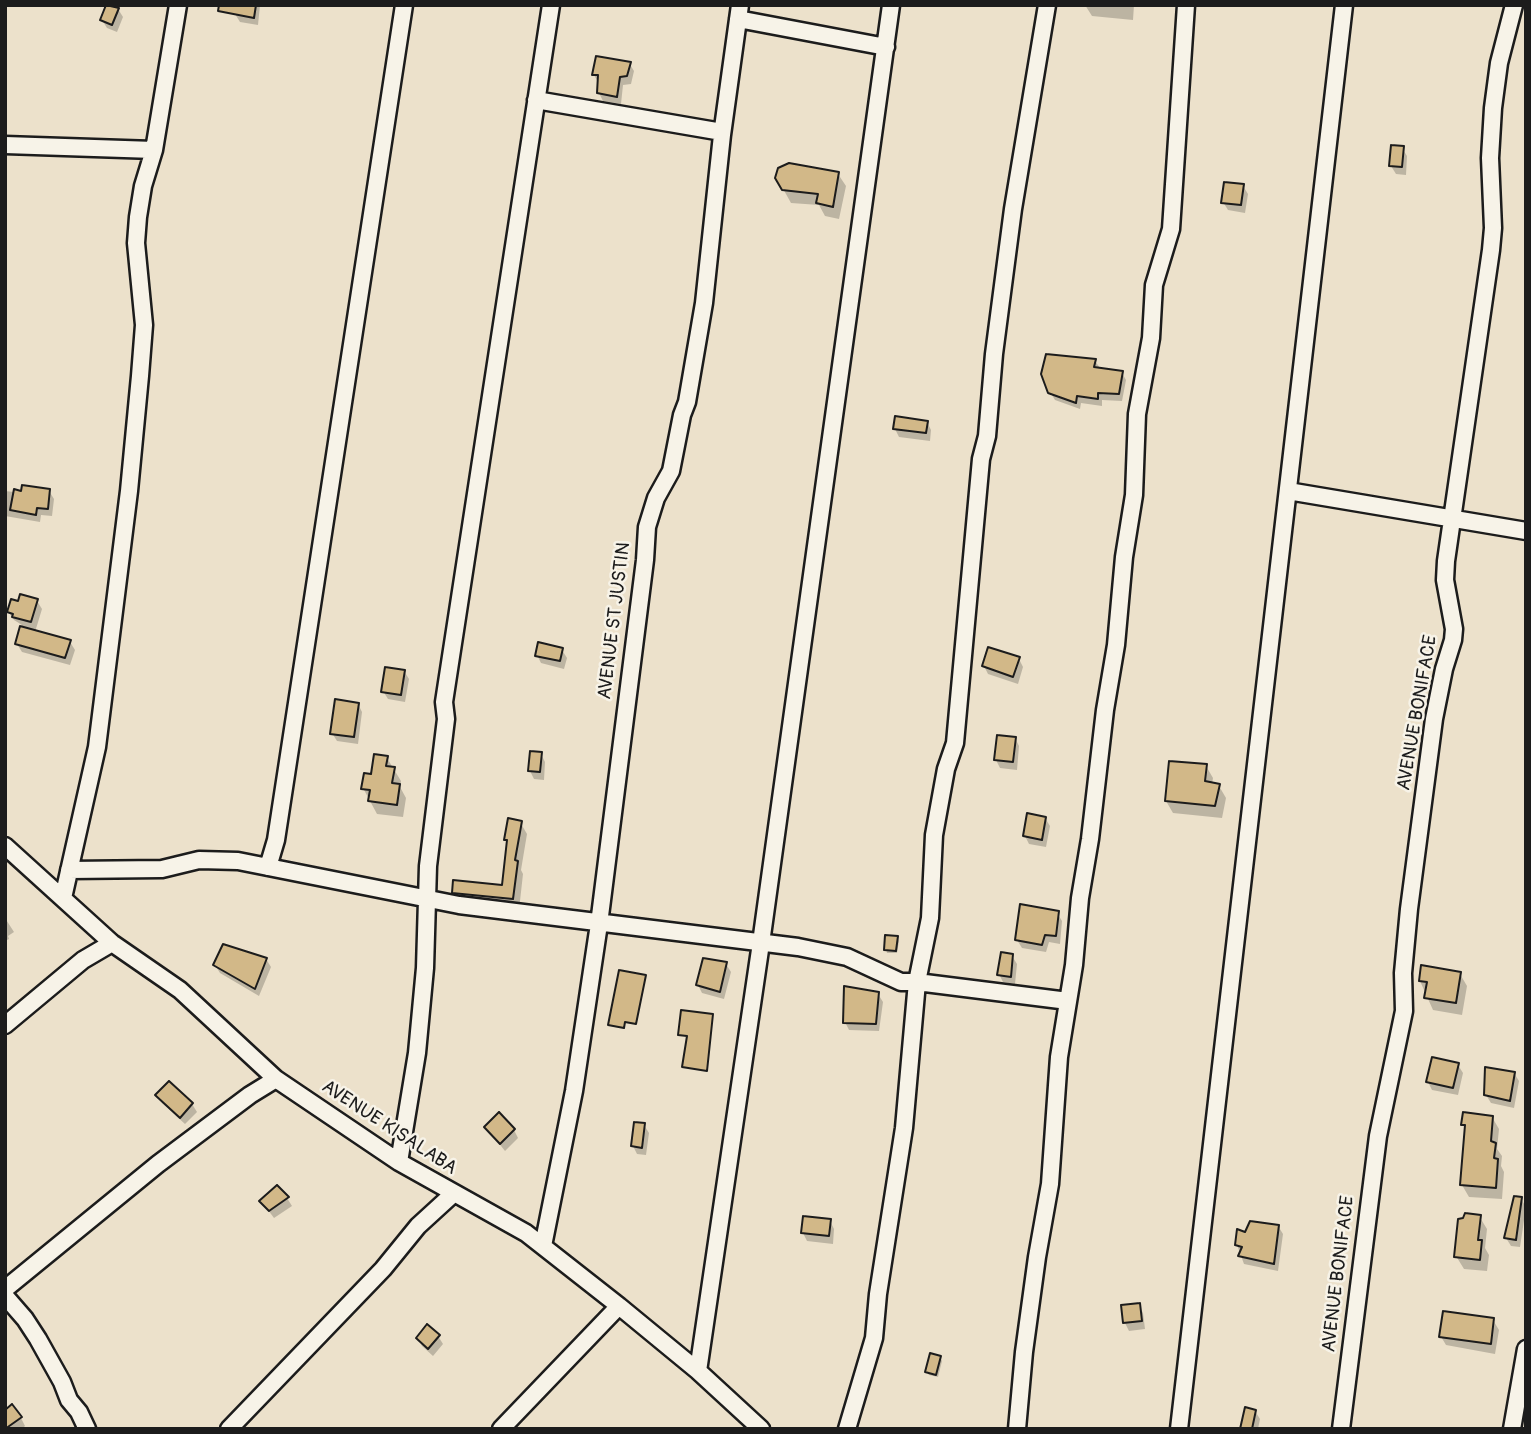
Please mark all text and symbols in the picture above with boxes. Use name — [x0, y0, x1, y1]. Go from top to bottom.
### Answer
street label: AVENUE ST JUSTIN — [594, 541, 636, 701]
street label: AVENUE BONIFACE — [1393, 634, 1443, 792]
street label: AVENUE KISALABA — [317, 1076, 461, 1180]
street label: AVENUE BONIFACE — [1318, 1195, 1360, 1353]

